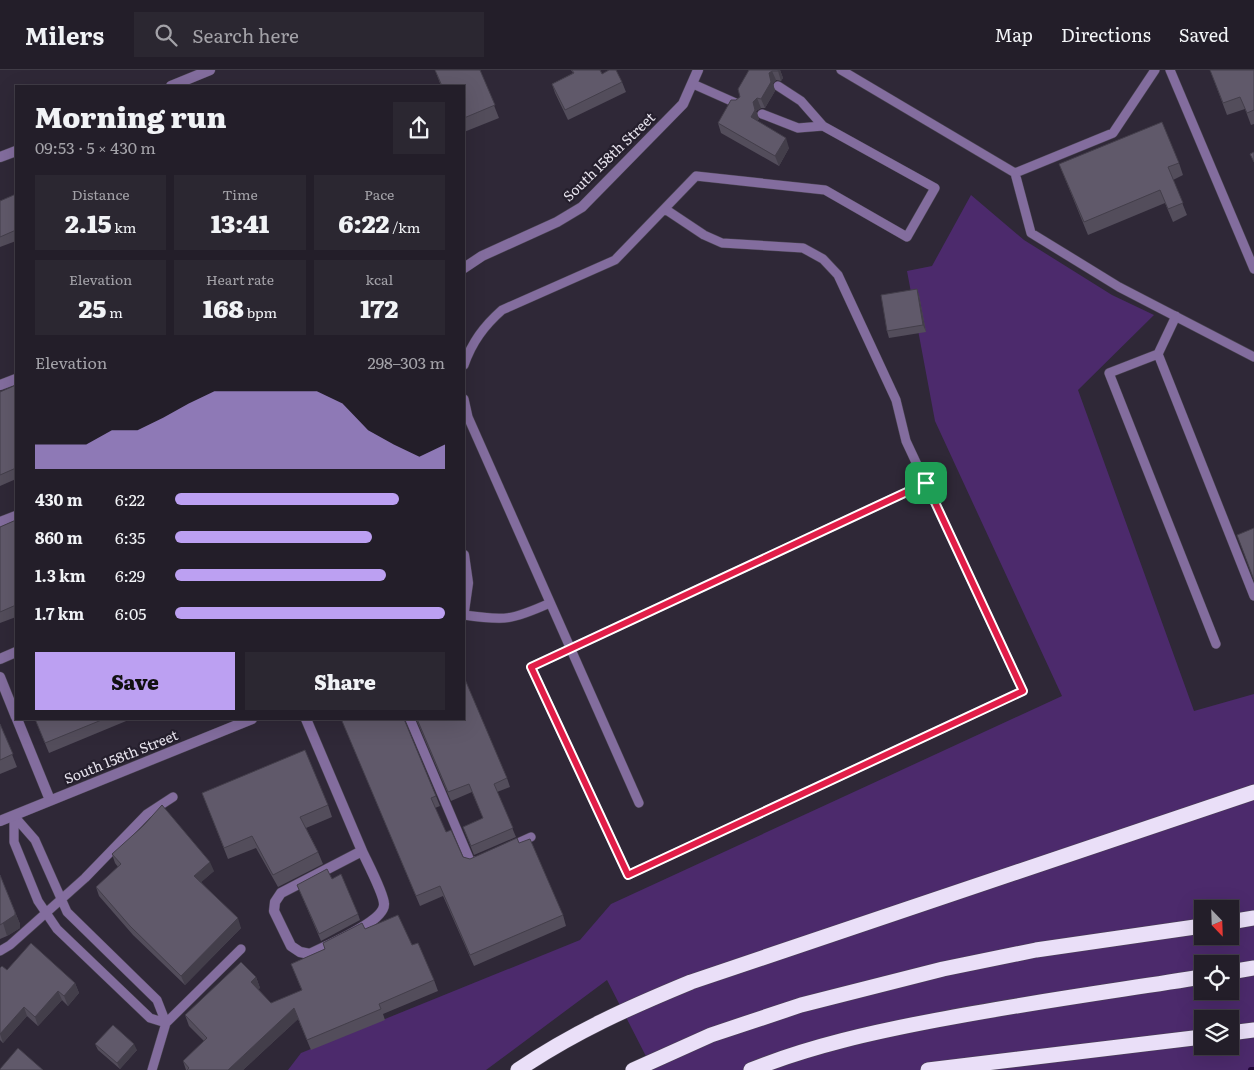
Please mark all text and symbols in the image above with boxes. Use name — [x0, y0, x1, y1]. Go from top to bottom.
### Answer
search box — [134, 12, 484, 57]
text: Milers — [25, 17, 104, 52]
icon: search — [152, 21, 180, 49]
text: Search here — [192, 21, 299, 49]
text: Map — [995, 21, 1033, 48]
text: Directions — [1061, 21, 1151, 48]
text: Saved — [1179, 21, 1229, 48]
text: Morning run — [35, 95, 226, 137]
button: share — [393, 102, 445, 154]
street label: South 158th Street — [558, 107, 659, 206]
text: 09:53 · 5 × 430 m — [35, 135, 156, 159]
text: Distance — [72, 184, 130, 204]
text: Time — [222, 184, 258, 204]
text: Pace — [364, 184, 394, 204]
text: 2.15 — [65, 204, 112, 241]
text: 13:41 — [211, 204, 269, 241]
text: 6:22 — [338, 204, 390, 241]
text: km — [112, 217, 136, 237]
text: /km — [390, 217, 420, 237]
text: Elevation — [69, 269, 132, 289]
text: Heart rate — [206, 269, 274, 289]
text: kcal — [366, 269, 393, 289]
text: 25 — [79, 289, 106, 326]
text: 168 — [203, 289, 244, 326]
text: 172 — [360, 289, 398, 326]
text: m — [106, 302, 123, 322]
text: bpm — [244, 302, 277, 322]
text: Elevation — [35, 350, 107, 374]
text: 298–303 m — [368, 350, 445, 374]
pin — [905, 462, 947, 504]
icon: arrive — [912, 469, 940, 497]
text: 430 m — [35, 487, 83, 511]
text: 6:22 — [115, 487, 145, 511]
text: 860 m — [35, 525, 83, 549]
text: 6:35 — [115, 525, 145, 549]
text: 1.3 km — [35, 563, 86, 587]
text: 6:29 — [115, 563, 145, 587]
text: 1.7 km — [35, 601, 84, 625]
text: 6:05 — [115, 601, 146, 625]
button: Save — [35, 652, 235, 710]
button: Share — [245, 652, 445, 710]
street label: South 158th Street — [61, 724, 181, 788]
north arrow — [1194, 900, 1239, 945]
map controls — [1194, 900, 1239, 1055]
button: locate — [1194, 955, 1239, 1000]
button: layers — [1194, 1010, 1239, 1055]

